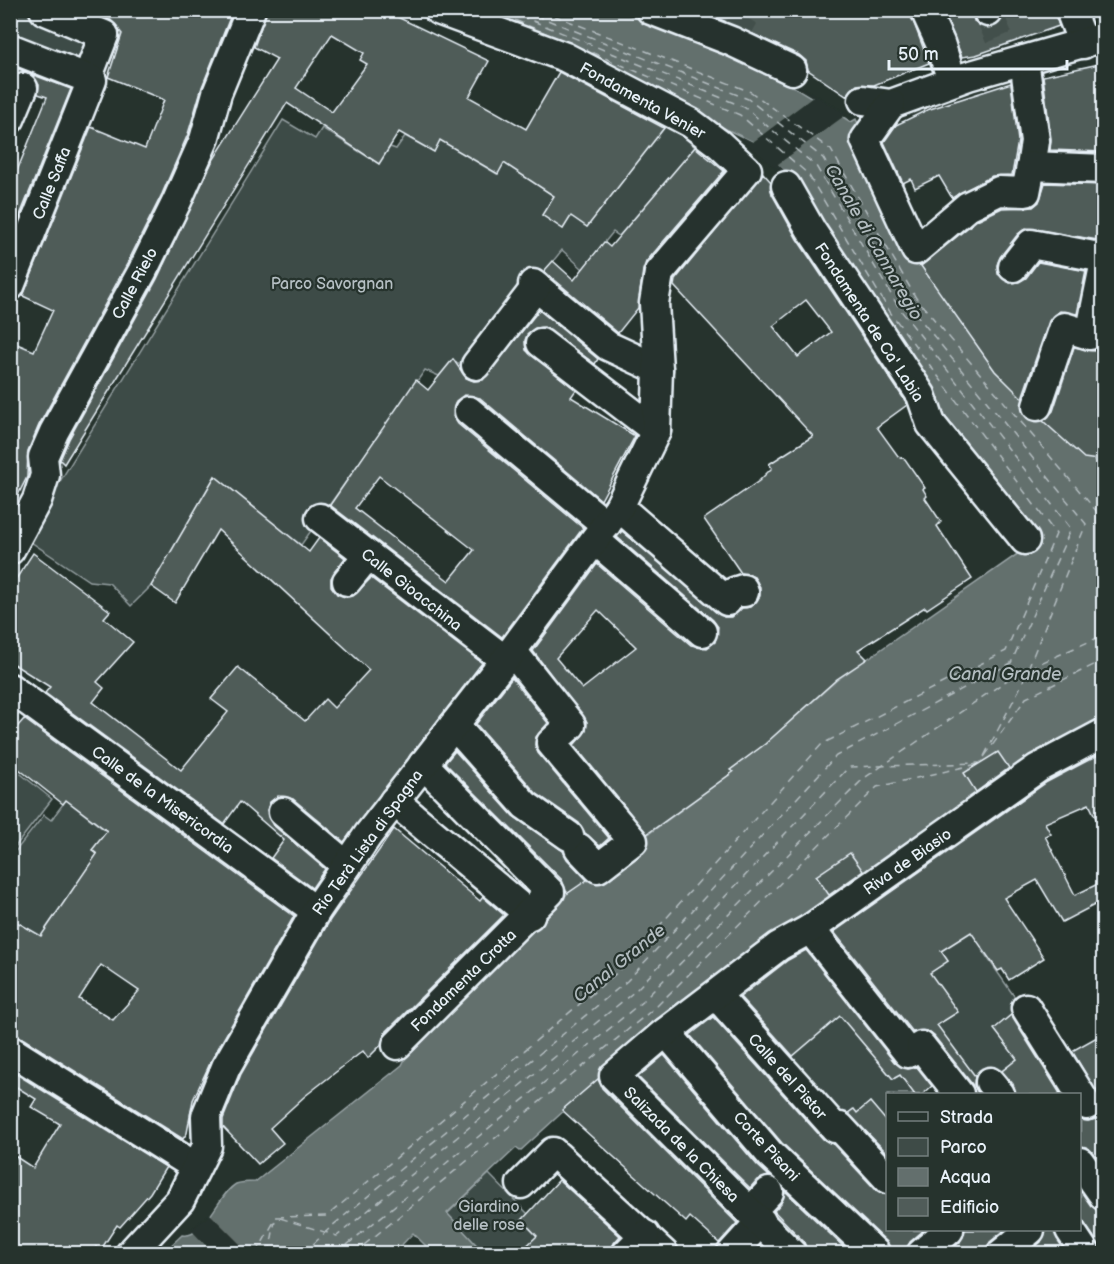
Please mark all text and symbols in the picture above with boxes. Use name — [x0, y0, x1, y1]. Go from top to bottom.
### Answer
scale bar — [889, 33, 1068, 71]
text: 50 m — [898, 44, 939, 65]
street label: Fondamenta Venier — [576, 59, 709, 144]
street label: Calle Saffa — [29, 144, 76, 223]
water label: Canale di Cannaregio — [820, 161, 927, 324]
street label: Fondamenta de Ca' Labia — [810, 240, 927, 406]
street label: Calle Rielo — [109, 245, 162, 323]
park label: Parco Savorgnan — [271, 275, 393, 294]
street label: Calle Gioacchina — [357, 545, 465, 635]
water label: Canal Grande — [949, 664, 1061, 685]
street label: Calle de la Misericordia — [88, 742, 237, 858]
street label: Rio Terà Lista di Spagna — [309, 766, 427, 919]
street label: Riva de Biasio — [860, 825, 955, 900]
water label: Canal Grande — [569, 920, 670, 1007]
street label: Fondamenta Crotta — [407, 926, 521, 1036]
street label: Calle del Pistor — [743, 1030, 831, 1124]
street label: Salizada de la Chiesa — [619, 1083, 743, 1207]
legend — [886, 1093, 1081, 1231]
text: Strada — [940, 1107, 993, 1128]
street label: Corte Pisani — [729, 1108, 803, 1186]
text: Parco — [940, 1137, 987, 1158]
text: Acqua — [940, 1167, 991, 1188]
text: Edificio — [940, 1197, 999, 1218]
park label: Giardino delle rose — [453, 1198, 525, 1235]

